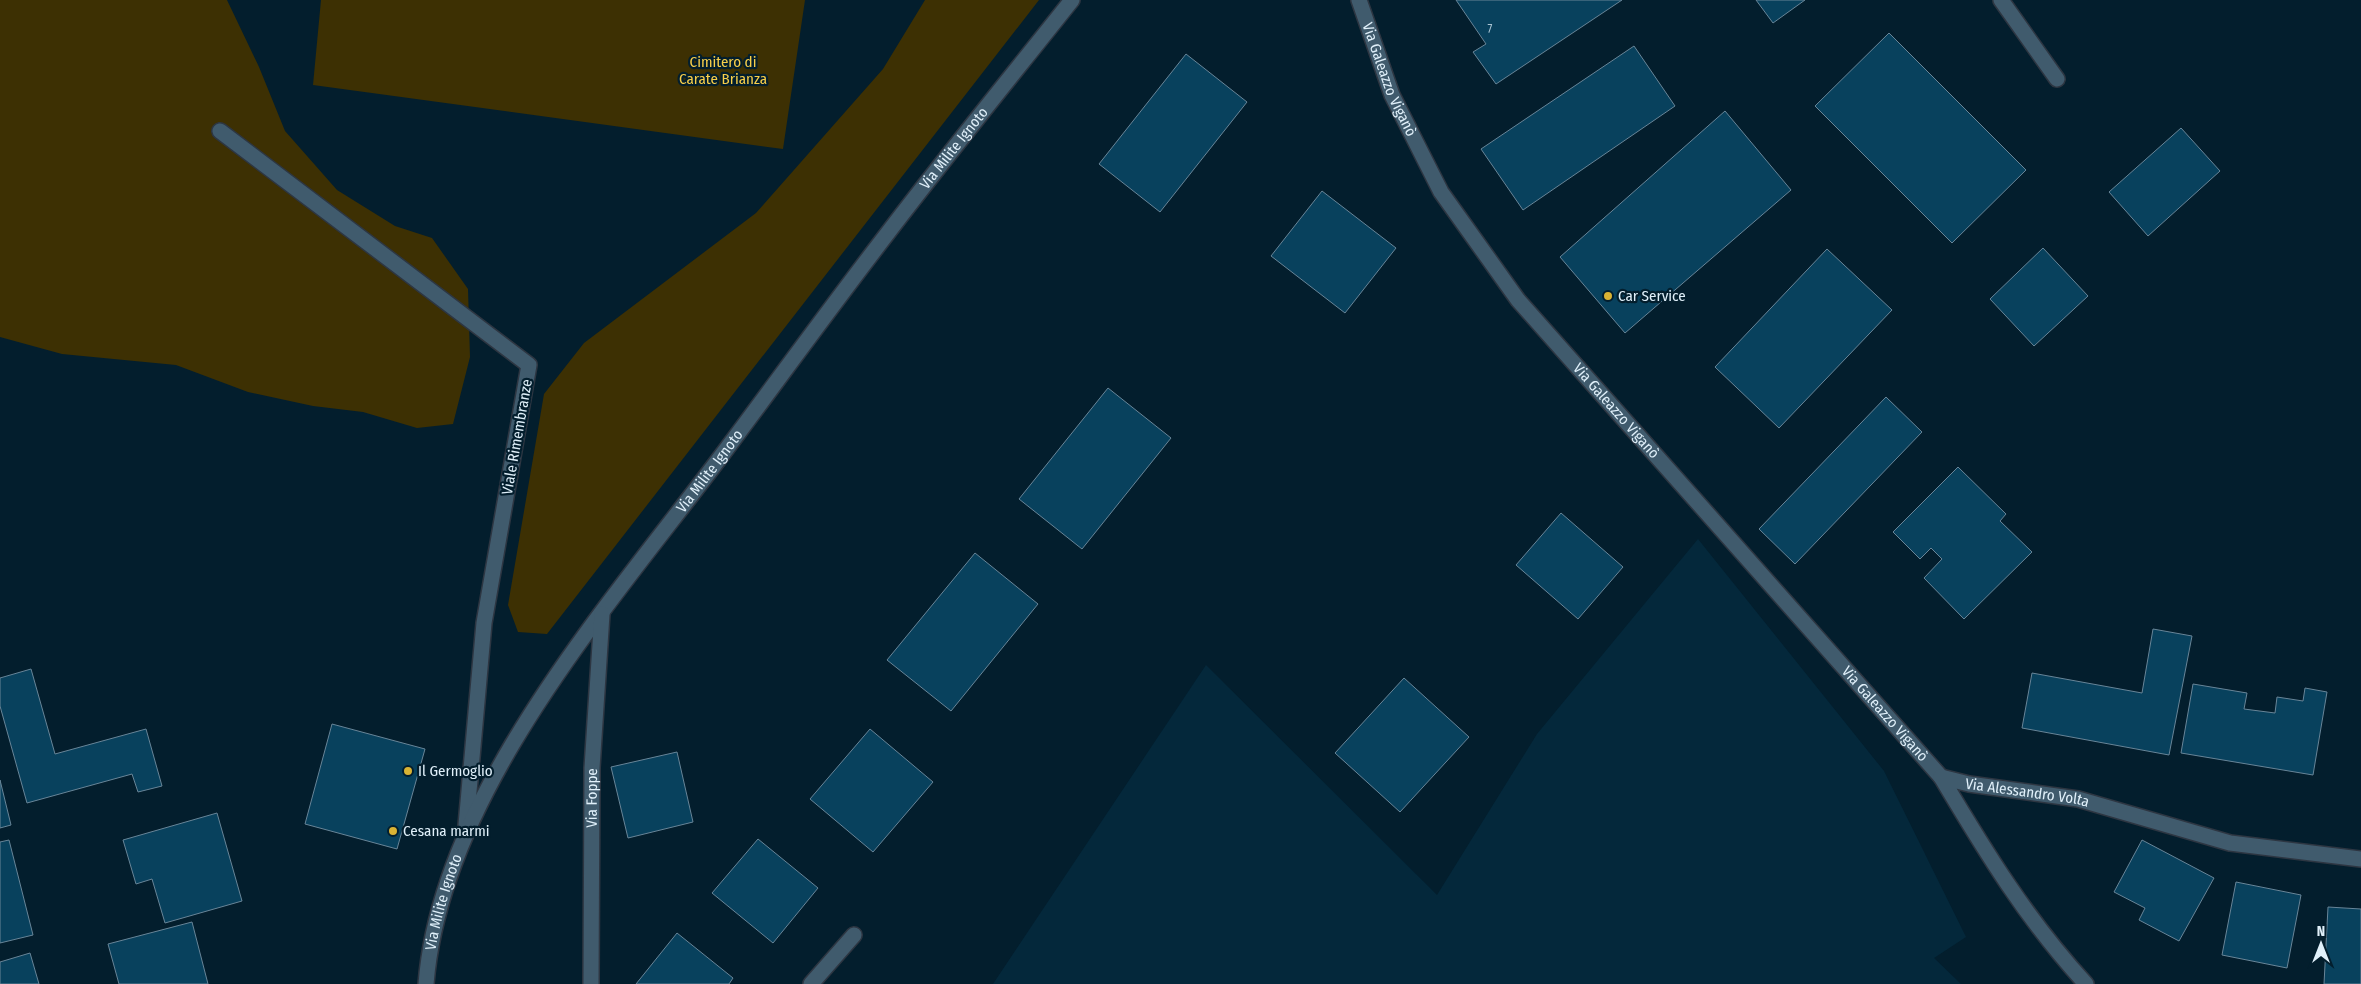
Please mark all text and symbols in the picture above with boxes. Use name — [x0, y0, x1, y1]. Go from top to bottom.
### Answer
street label: Via Galeazzo Viganò — [1359, 20, 1420, 139]
house number: 7 — [1488, 22, 1493, 36]
park label: Cimitero di Carate Brianza — [679, 53, 767, 88]
street label: Via Milite Ignoto — [916, 103, 992, 193]
place label: Car Service — [1618, 287, 1686, 305]
marker: Car Service — [1602, 290, 1614, 302]
street label: Via Galeazzo Viganò — [1569, 360, 1663, 462]
street label: Viale Rimembranze — [498, 378, 536, 496]
street label: Via Milite Ignoto — [672, 426, 747, 516]
street label: Via Galeazzo Viganò — [1838, 663, 1932, 765]
place label: Il Germoglio — [418, 762, 493, 780]
marker: Il Germoglio — [402, 765, 414, 777]
street label: Via Foppe — [583, 768, 601, 828]
street label: Via Alessandro Volta — [1964, 775, 2091, 811]
place label: Cesana marmi — [403, 822, 490, 840]
marker: Cesana marmi — [387, 825, 399, 837]
street label: Via Milite Ignoto — [421, 851, 466, 952]
north arrow — [2296, 919, 2346, 969]
text: N — [2317, 923, 2325, 940]

